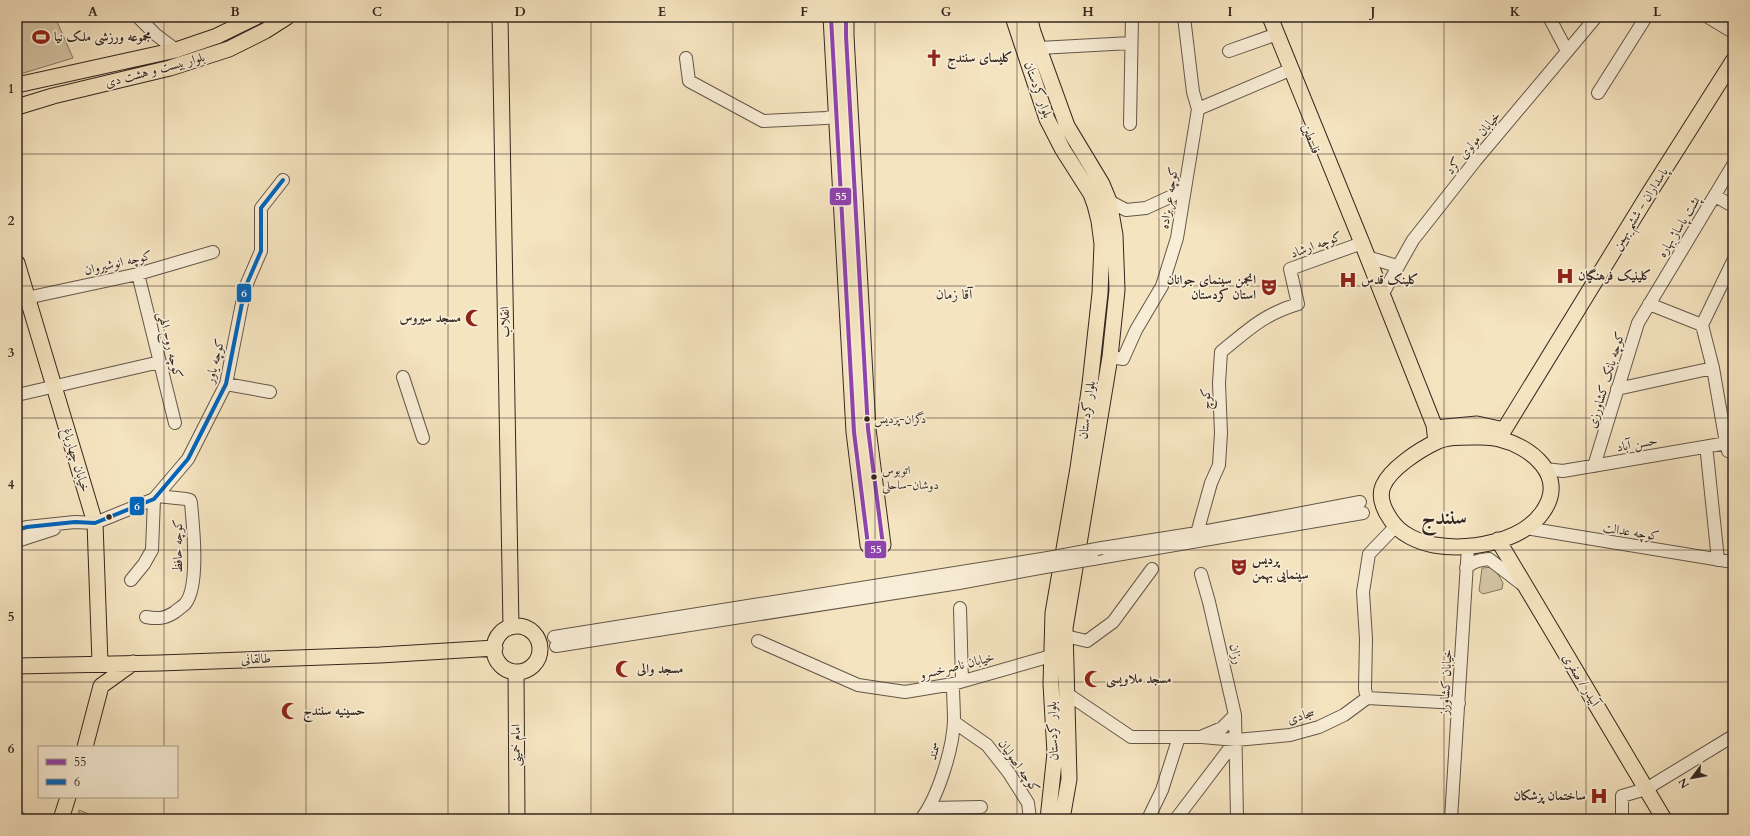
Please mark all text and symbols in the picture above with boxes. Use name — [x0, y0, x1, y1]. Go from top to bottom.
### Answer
text: A — [88, 3, 98, 21]
text: B — [230, 3, 240, 21]
text: C — [372, 3, 382, 21]
text: D — [514, 3, 526, 21]
text: E — [658, 3, 666, 21]
text: F — [800, 3, 808, 21]
text: G — [941, 3, 952, 21]
text: H — [1082, 3, 1094, 21]
text: I — [1227, 3, 1233, 21]
text: J — [1369, 3, 1376, 21]
text: K — [1510, 3, 1521, 21]
text: L — [1653, 3, 1662, 21]
sports icon: مجموعه ورزشی ملک نیا — [31, 27, 51, 47]
place label: مجموعه ورزشی ملک نیا — [54, 28, 152, 46]
street label: بلوار بیست و هشت دی — [103, 48, 207, 92]
church icon: کلیسای سنندج — [924, 48, 944, 68]
place label: کلیسای سنندج — [947, 49, 1013, 70]
street label: بلوار کردستان — [1019, 59, 1057, 121]
text: 1 — [8, 80, 14, 98]
street label: خیابان مولوی کرد — [1441, 108, 1505, 178]
street label: فلسطین — [1297, 121, 1325, 157]
street label: پاسداران - ششم بهمن — [1607, 164, 1676, 256]
street label: کوچه عربزاده — [1155, 166, 1183, 230]
line badge: 55 — [829, 187, 852, 206]
text: 55 — [835, 189, 847, 204]
street label: پشت پاساژ بهاره — [1653, 192, 1705, 261]
text: 2 — [8, 212, 15, 230]
street label: کوچه ارشاد — [1288, 227, 1344, 263]
street label: کوچه انوشیروان — [82, 246, 154, 280]
hospital icon: کلینیک فرهنگیان — [1555, 266, 1575, 286]
place label: کلینیک فرهنگیان — [1578, 267, 1651, 285]
hospital icon: کلینک قدس — [1338, 270, 1358, 290]
place label: انجمن سینمای جوانان استان کردستان — [1167, 271, 1256, 304]
place label: کلینک قدس — [1361, 271, 1419, 289]
theatre icon: انجمن سینمای جوانان استان کردستان — [1259, 277, 1279, 297]
line badge: 6 — [236, 283, 252, 303]
district label: آقا زمان — [936, 285, 974, 304]
text: 6 — [241, 286, 247, 301]
street label: انقلاب — [496, 306, 514, 338]
mosque icon: مسجد سیروس — [464, 308, 484, 328]
place label: مسجد سیروس — [399, 309, 461, 327]
street label: کوچه روح الهی — [151, 310, 187, 381]
street label: کوچه بانک کشاورزی — [1583, 330, 1629, 430]
street label: کوچه یاور — [200, 337, 229, 387]
text: 3 — [8, 344, 15, 362]
street label: بلوار کردستان — [1074, 379, 1100, 441]
street label: کوچ — [1197, 388, 1217, 410]
place label: دگران-پردیس — [874, 411, 926, 428]
marker: دگران-پردیس — [862, 414, 872, 424]
street label: خیابان چهارباغ — [56, 426, 94, 495]
street label: حسن آباد — [1615, 432, 1659, 456]
place label: اتوبوس دوشان-ساحلی — [882, 462, 939, 494]
marker: اتوبوس دوشان-ساحلی — [869, 472, 879, 482]
text: 4 — [8, 476, 15, 494]
line badge: 6 — [129, 496, 145, 516]
text: 6 — [134, 499, 140, 514]
district label: سنندج — [1421, 503, 1467, 536]
unlabelled marker — [104, 512, 114, 522]
street label: کوچه حافظ — [169, 519, 187, 573]
street label: کوچه عدالت — [1601, 519, 1661, 545]
line badge: 55 — [864, 540, 887, 559]
text: 55 — [870, 542, 882, 557]
place label: پردیس سینمایی بهمن — [1252, 551, 1309, 584]
theatre icon: پردیس سینمایی بهمن — [1229, 557, 1249, 577]
text: 5 — [8, 608, 14, 626]
street label: رزان — [1225, 642, 1247, 666]
street label: خیابان ناصرخسرو — [916, 648, 996, 684]
street label: طالقانی — [241, 649, 271, 669]
street label: خیابان کشاورز — [1435, 649, 1457, 717]
street label: آبیدر / صفری — [1558, 650, 1605, 711]
mosque icon: مسجد والی — [614, 659, 634, 679]
place label: مسجد والی — [636, 660, 683, 678]
mosque icon: مسجد ملاویسی — [1083, 669, 1103, 689]
place label: مسجد ملاویسی — [1106, 670, 1171, 688]
mosque icon: حسینیه سنندج — [280, 701, 300, 721]
street label: بلوار کردستان — [1043, 701, 1063, 761]
place label: حسینیه سنندج — [303, 702, 365, 723]
street label: سجادی — [1285, 704, 1317, 728]
street label: امام خمینی — [507, 724, 527, 766]
street label: کوچه اصولیان — [994, 736, 1044, 796]
text: 6 — [8, 740, 15, 758]
street label: سمند — [923, 740, 945, 762]
legend — [38, 746, 178, 798]
text: 55 — [74, 754, 86, 770]
north arrow — [1672, 758, 1712, 798]
text: 6 — [74, 774, 80, 790]
text: N — [1675, 775, 1693, 791]
hospital icon: ساختمان پزشکان — [1589, 786, 1609, 806]
place label: ساختمان پزشکان — [1514, 787, 1586, 805]

